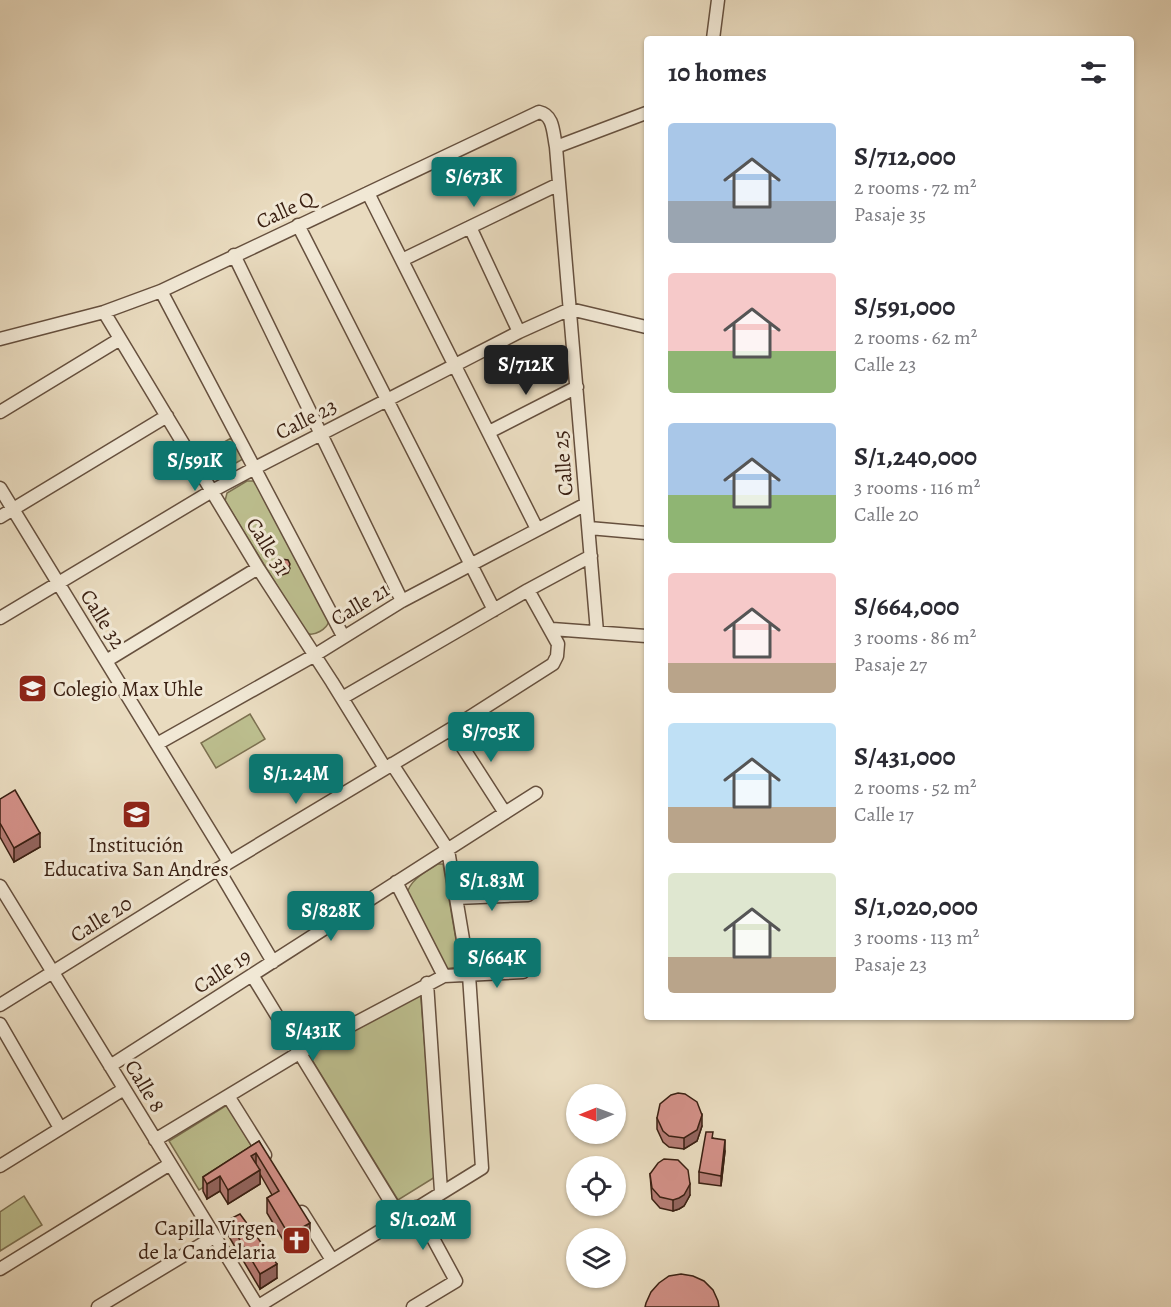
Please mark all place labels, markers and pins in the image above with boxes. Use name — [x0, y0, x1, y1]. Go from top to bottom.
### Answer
pin: S/673K — [425, 157, 523, 208]
pin: S/712K — [477, 345, 575, 396]
pin: S/591K — [146, 441, 244, 492]
school or university icon: Colegio Max Uhle — [16, 673, 48, 705]
place label: Colegio Max Uhle — [53, 675, 203, 703]
pin: S/705K — [442, 712, 540, 763]
pin: S/1.24M — [241, 754, 351, 805]
school or university icon: Institución Educativa San Andres — [120, 798, 152, 830]
place label: Institución Educativa San Andres — [43, 831, 229, 883]
pin: S/1.83M — [437, 861, 547, 912]
pin: S/828K — [282, 891, 380, 942]
pin: S/664K — [448, 938, 546, 989]
pin: S/431K — [264, 1011, 362, 1062]
pin: S/1.02M — [368, 1200, 478, 1251]
place label: Capilla Virgen de la Candelaria — [138, 1214, 276, 1266]
church icon: Capilla Virgen de la Candelaria — [281, 1224, 313, 1256]

